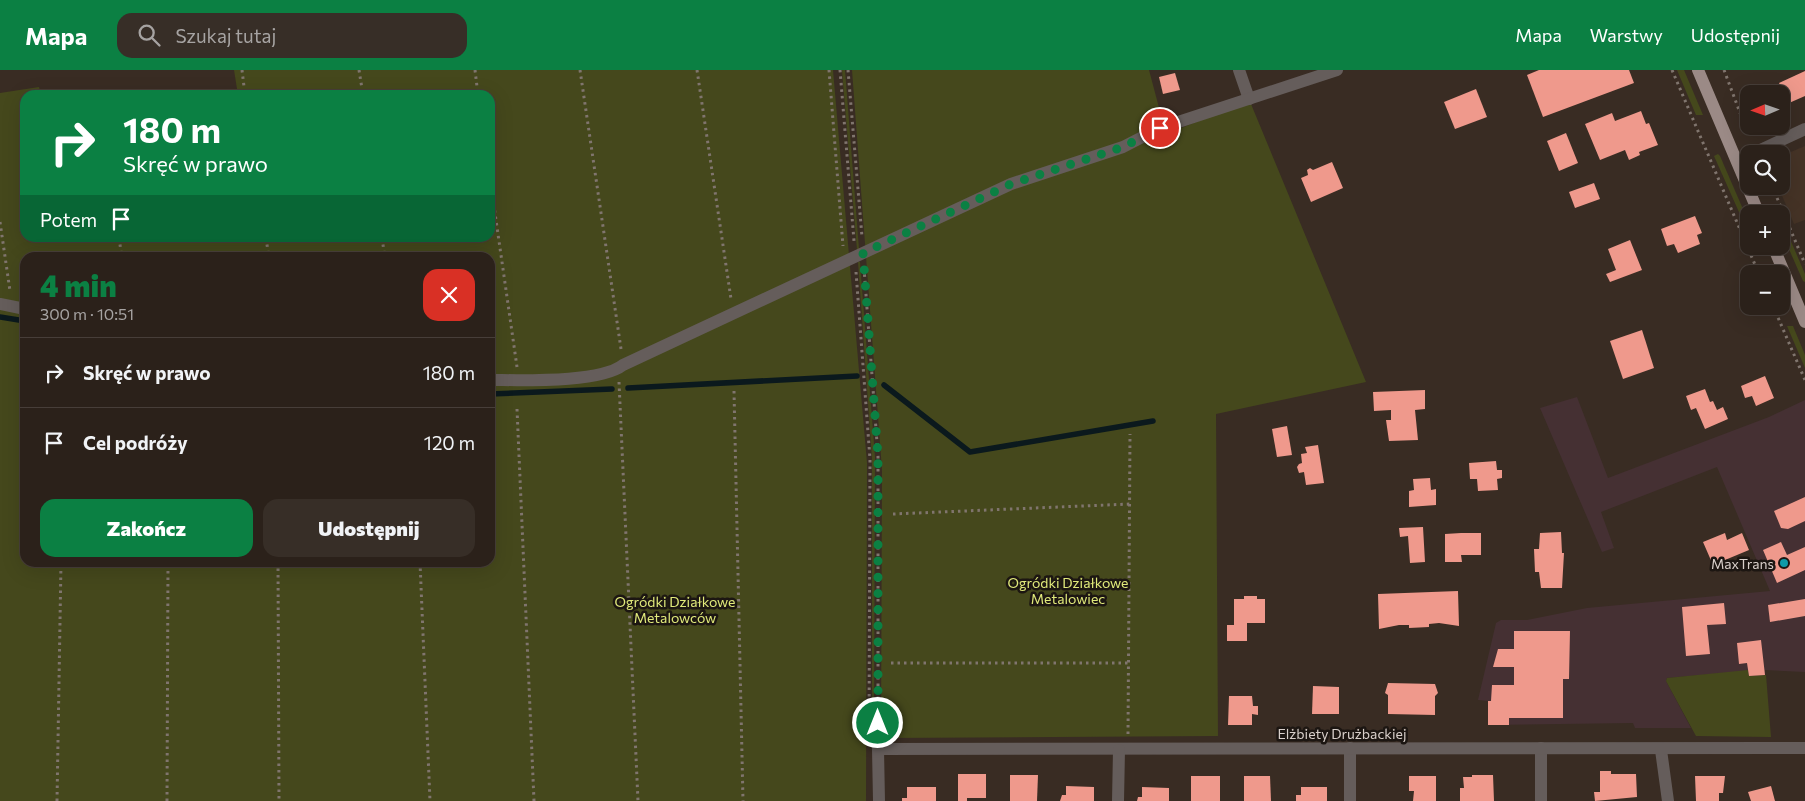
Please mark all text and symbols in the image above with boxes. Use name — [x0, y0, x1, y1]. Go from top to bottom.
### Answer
search box — [117, 13, 467, 58]
text: Mapa — [25, 21, 87, 50]
icon: search — [135, 21, 163, 49]
text: Szukaj tutaj — [175, 24, 276, 47]
text: Mapa — [1515, 24, 1562, 46]
text: Warstwy — [1590, 24, 1663, 46]
text: Udostępnij — [1691, 24, 1780, 46]
north arrow — [1740, 85, 1790, 135]
map controls — [1740, 85, 1790, 315]
text: 180 m — [123, 107, 221, 150]
pin — [1139, 107, 1181, 149]
icon: right — [40, 110, 105, 175]
icon: arrive — [1146, 114, 1174, 142]
button: search — [1740, 145, 1790, 195]
text: Skręć w prawo — [123, 150, 268, 177]
icon: arrive — [107, 205, 135, 233]
button: + — [1740, 205, 1790, 255]
text: Potem — [40, 208, 97, 231]
button: − — [1740, 265, 1790, 315]
text: 4 min — [40, 266, 117, 303]
button: close — [423, 269, 475, 321]
text: 300 m · 10:51 — [40, 304, 134, 323]
icon: right — [40, 359, 68, 387]
text: Skręć w prawo — [83, 361, 211, 384]
text: 180 m — [423, 361, 475, 384]
icon: arrive — [40, 429, 68, 457]
text: Cel podróży — [83, 431, 188, 454]
text: 120 m — [424, 431, 475, 454]
button: Zakończ — [40, 499, 253, 557]
button: Udostępnij — [263, 499, 475, 557]
place label: MaxTrans — [1711, 555, 1774, 572]
marker: MaxTrans — [1778, 557, 1790, 569]
park label: Ogródki Działkowe Metalowiec — [1008, 574, 1128, 607]
park label: Ogródki Działkowe Metalowców — [615, 593, 735, 626]
position arrow — [851, 696, 903, 748]
street label: Elżbiety Drużbackiej — [1278, 725, 1407, 742]

